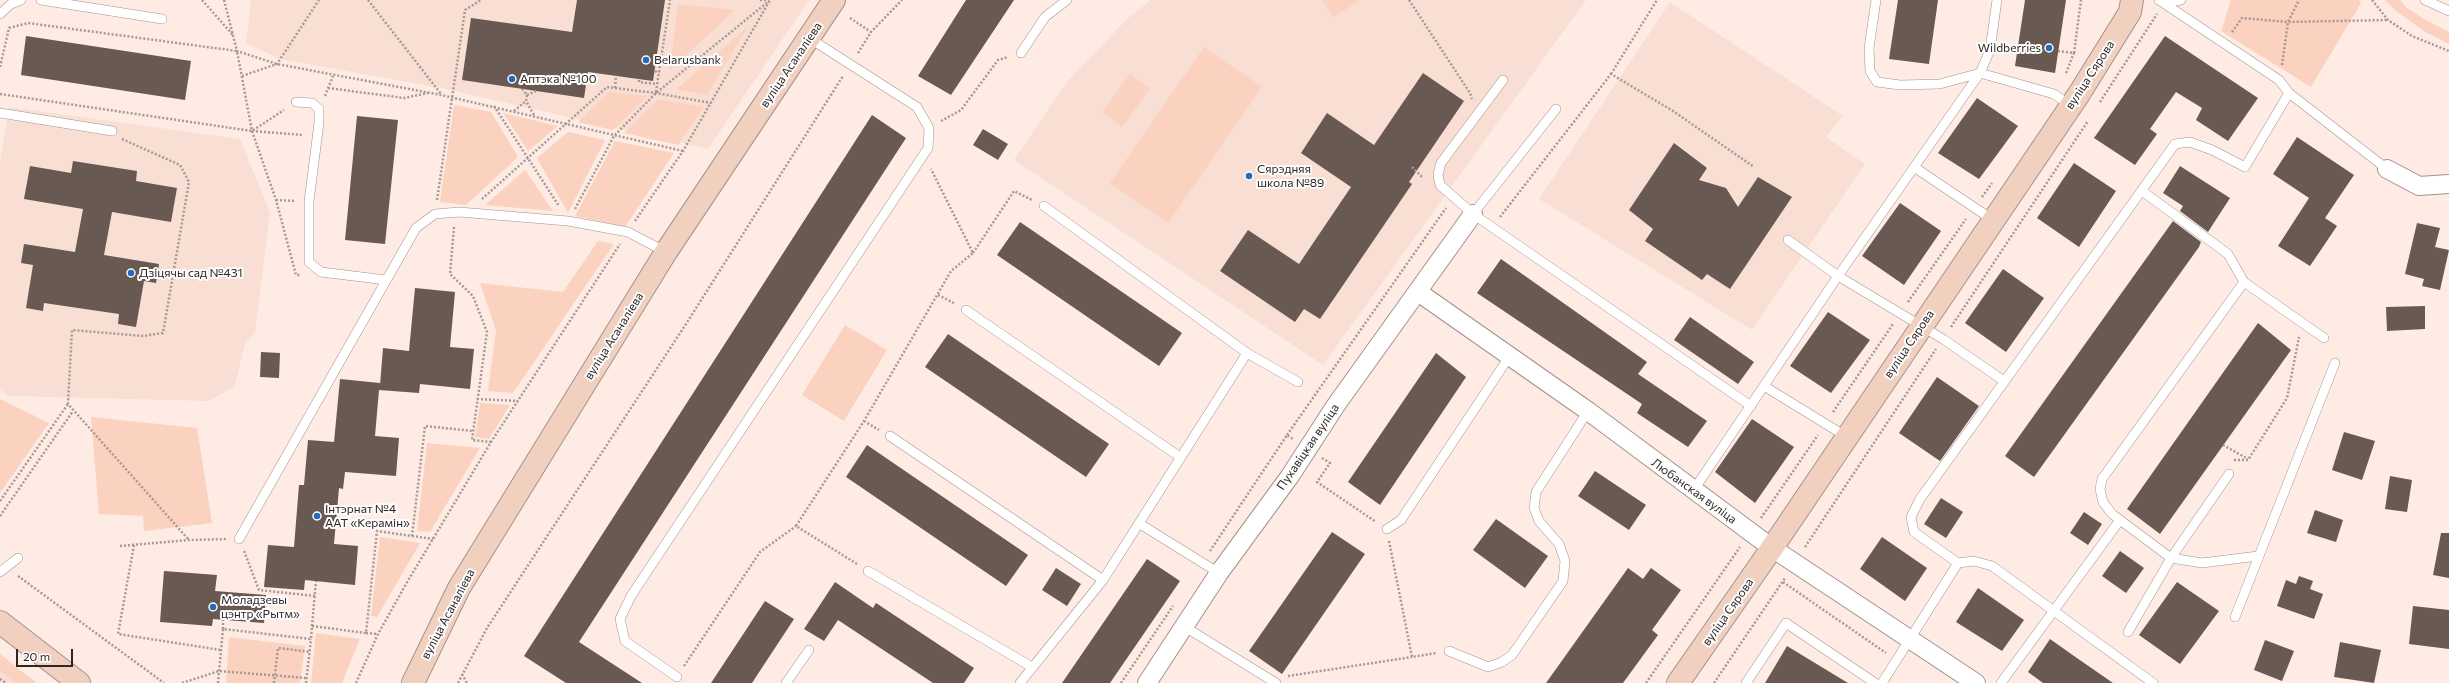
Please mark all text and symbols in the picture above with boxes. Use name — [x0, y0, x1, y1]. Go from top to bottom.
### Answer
street label: вуліца Асаналіева — [757, 20, 825, 110]
street label: вуліца Сярова — [2062, 38, 2118, 112]
place label: Wildberries — [1978, 41, 2041, 55]
marker: Wildberries — [2044, 43, 2054, 53]
place label: Belarusbank — [654, 53, 721, 67]
marker: Belarusbank — [641, 55, 651, 65]
place label: Аптэка №100 — [520, 72, 597, 86]
marker: Аптэка №100 — [507, 74, 517, 84]
place label: Сярэдняя школа №89 — [1257, 162, 1324, 190]
marker: Сярэдняя школа №89 — [1244, 171, 1254, 181]
place label: Дзіцячы сад №431 — [139, 266, 243, 280]
marker: Дзіцячы сад №431 — [126, 268, 136, 278]
street label: вуліца Асаналіева — [581, 290, 647, 382]
street label: вуліца Сярова — [1881, 307, 1937, 381]
street label: Пухавіцкая вуліца — [1274, 401, 1342, 493]
street label: Любанская вуліца — [1649, 455, 1739, 527]
place label: Інтэрнат №4 ААТ «Керамін» — [325, 502, 410, 530]
marker: Інтэрнат №4 ААТ «Керамін» — [312, 511, 322, 521]
street label: вуліца Асаналіева — [418, 567, 478, 661]
street label: вуліца Сярова — [1699, 576, 1757, 648]
place label: Моладзевы цэнтр «Рытм» — [221, 593, 300, 621]
marker: Моладзевы цэнтр «Рытм» — [208, 602, 218, 612]
scale bar — [18, 641, 75, 667]
text: 20 m — [23, 649, 50, 663]

